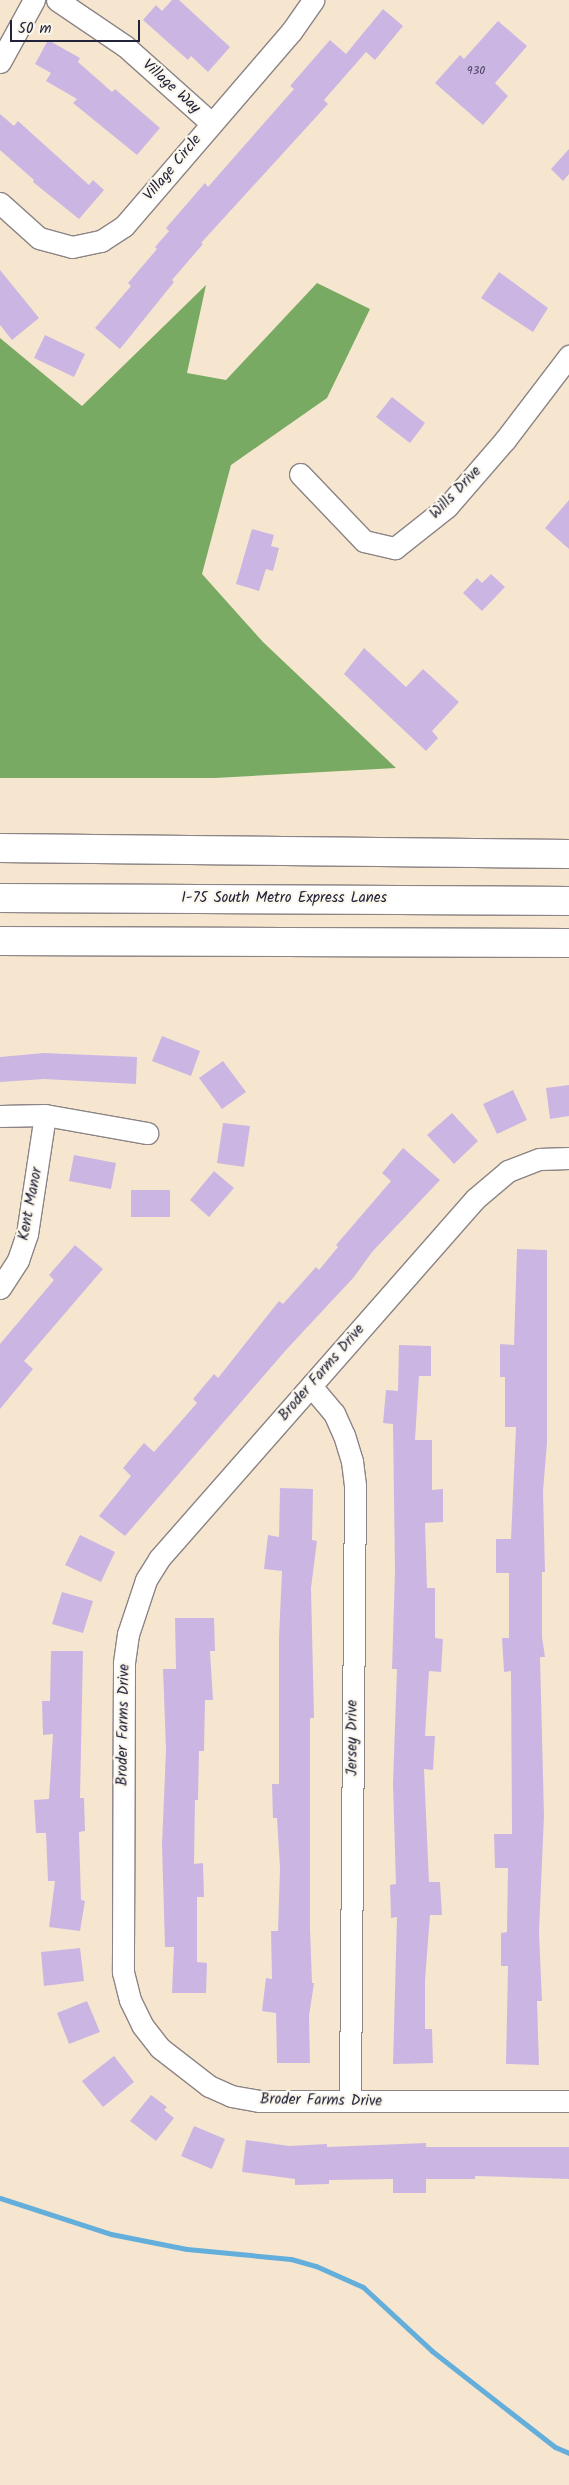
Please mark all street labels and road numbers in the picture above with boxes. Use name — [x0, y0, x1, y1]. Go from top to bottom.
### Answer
street label: Village Way — [138, 56, 204, 118]
street label: Village Circle — [140, 131, 206, 205]
street label: Wills Drive — [426, 463, 486, 523]
street label: I-75 South Metro Express Lanes — [181, 890, 387, 908]
street label: Kent Manor — [15, 1166, 47, 1242]
street label: Broder Farms Drive — [275, 1321, 369, 1425]
street label: Broder Farms Drive — [114, 1664, 134, 1786]
street label: Jersey Drive — [344, 1700, 362, 1776]
street label: Broder Farms Drive — [260, 2091, 382, 2111]

